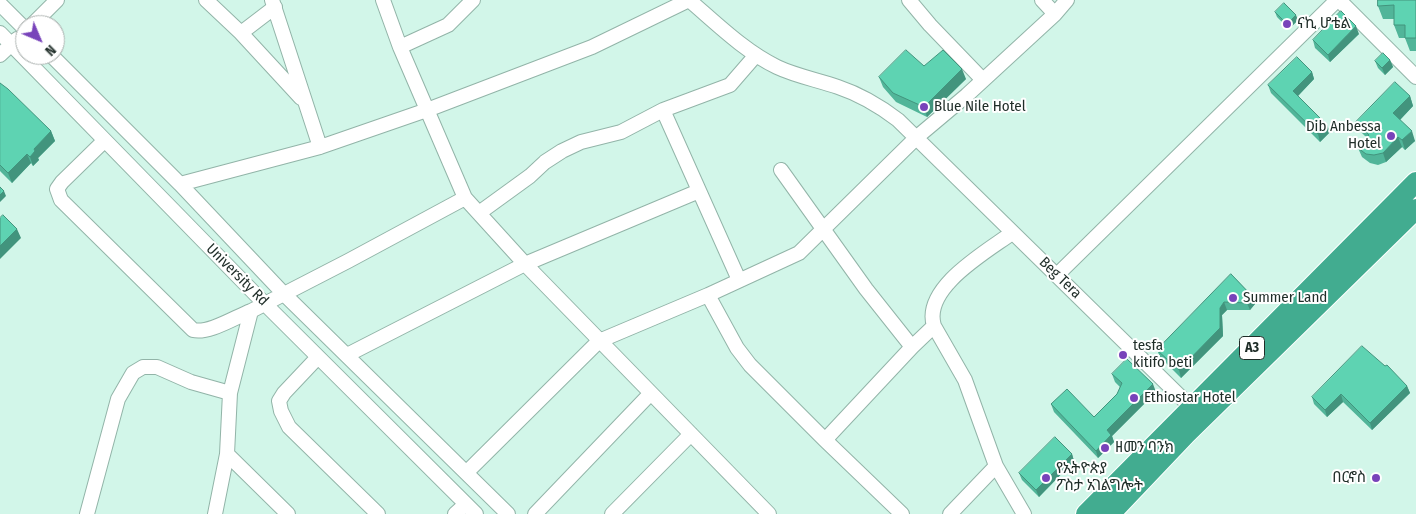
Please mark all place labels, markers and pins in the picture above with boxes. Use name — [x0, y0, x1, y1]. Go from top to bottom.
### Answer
place label: ናኪ ሆቴል — [1297, 15, 1351, 33]
marker: ናኪ ሆቴል — [1281, 18, 1293, 30]
place label: Blue Nile Hotel — [934, 98, 1026, 116]
marker: Blue Nile Hotel — [918, 101, 930, 113]
place label: Dib Anbessa Hotel — [1306, 118, 1381, 153]
marker: Dib Anbessa Hotel — [1385, 130, 1397, 142]
place label: Summer Land — [1243, 289, 1327, 307]
marker: Summer Land — [1227, 292, 1239, 304]
place label: tesfa kitifo beti — [1133, 337, 1192, 372]
marker: tesfa kitifo beti — [1117, 349, 1129, 361]
place label: Ethiostar Hotel — [1144, 389, 1236, 407]
marker: Ethiostar Hotel — [1128, 392, 1140, 404]
place label: ዘመን ባንክ — [1115, 439, 1174, 457]
marker: ዘመን ባንክ — [1099, 442, 1111, 454]
place label: የኢትዮጵያ ፖስታ አገልግሎት — [1056, 460, 1143, 495]
place label: በርኖስ — [1332, 469, 1366, 487]
marker: የኢትዮጵያ ፖስታ አገልግሎት — [1040, 472, 1052, 484]
marker: በርኖስ — [1370, 472, 1382, 484]

